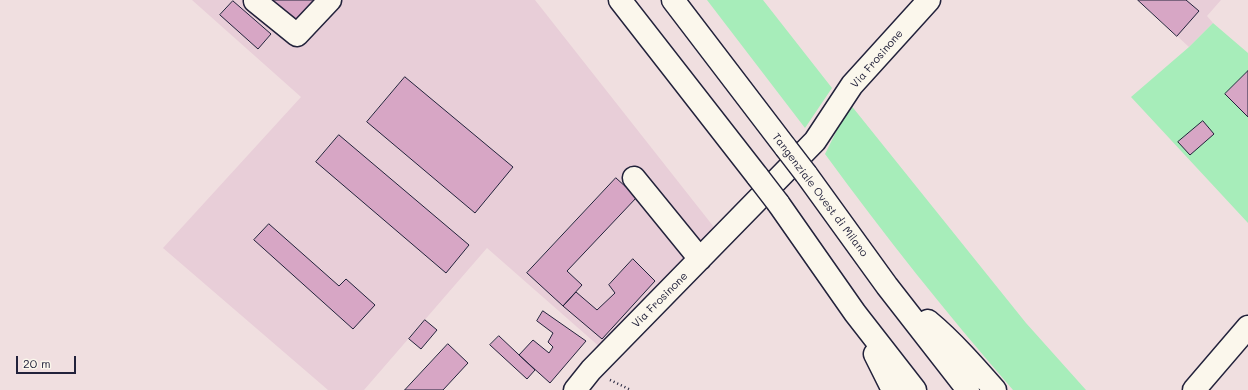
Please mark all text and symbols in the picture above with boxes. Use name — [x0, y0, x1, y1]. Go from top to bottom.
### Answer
street label: Via Frosinone — [848, 27, 906, 91]
street label: Tangenziale Ovest di Milano — [769, 131, 871, 259]
street label: Via Frosinone — [629, 269, 691, 331]
scale bar — [18, 348, 78, 374]
text: 20 m — [23, 355, 51, 371]

